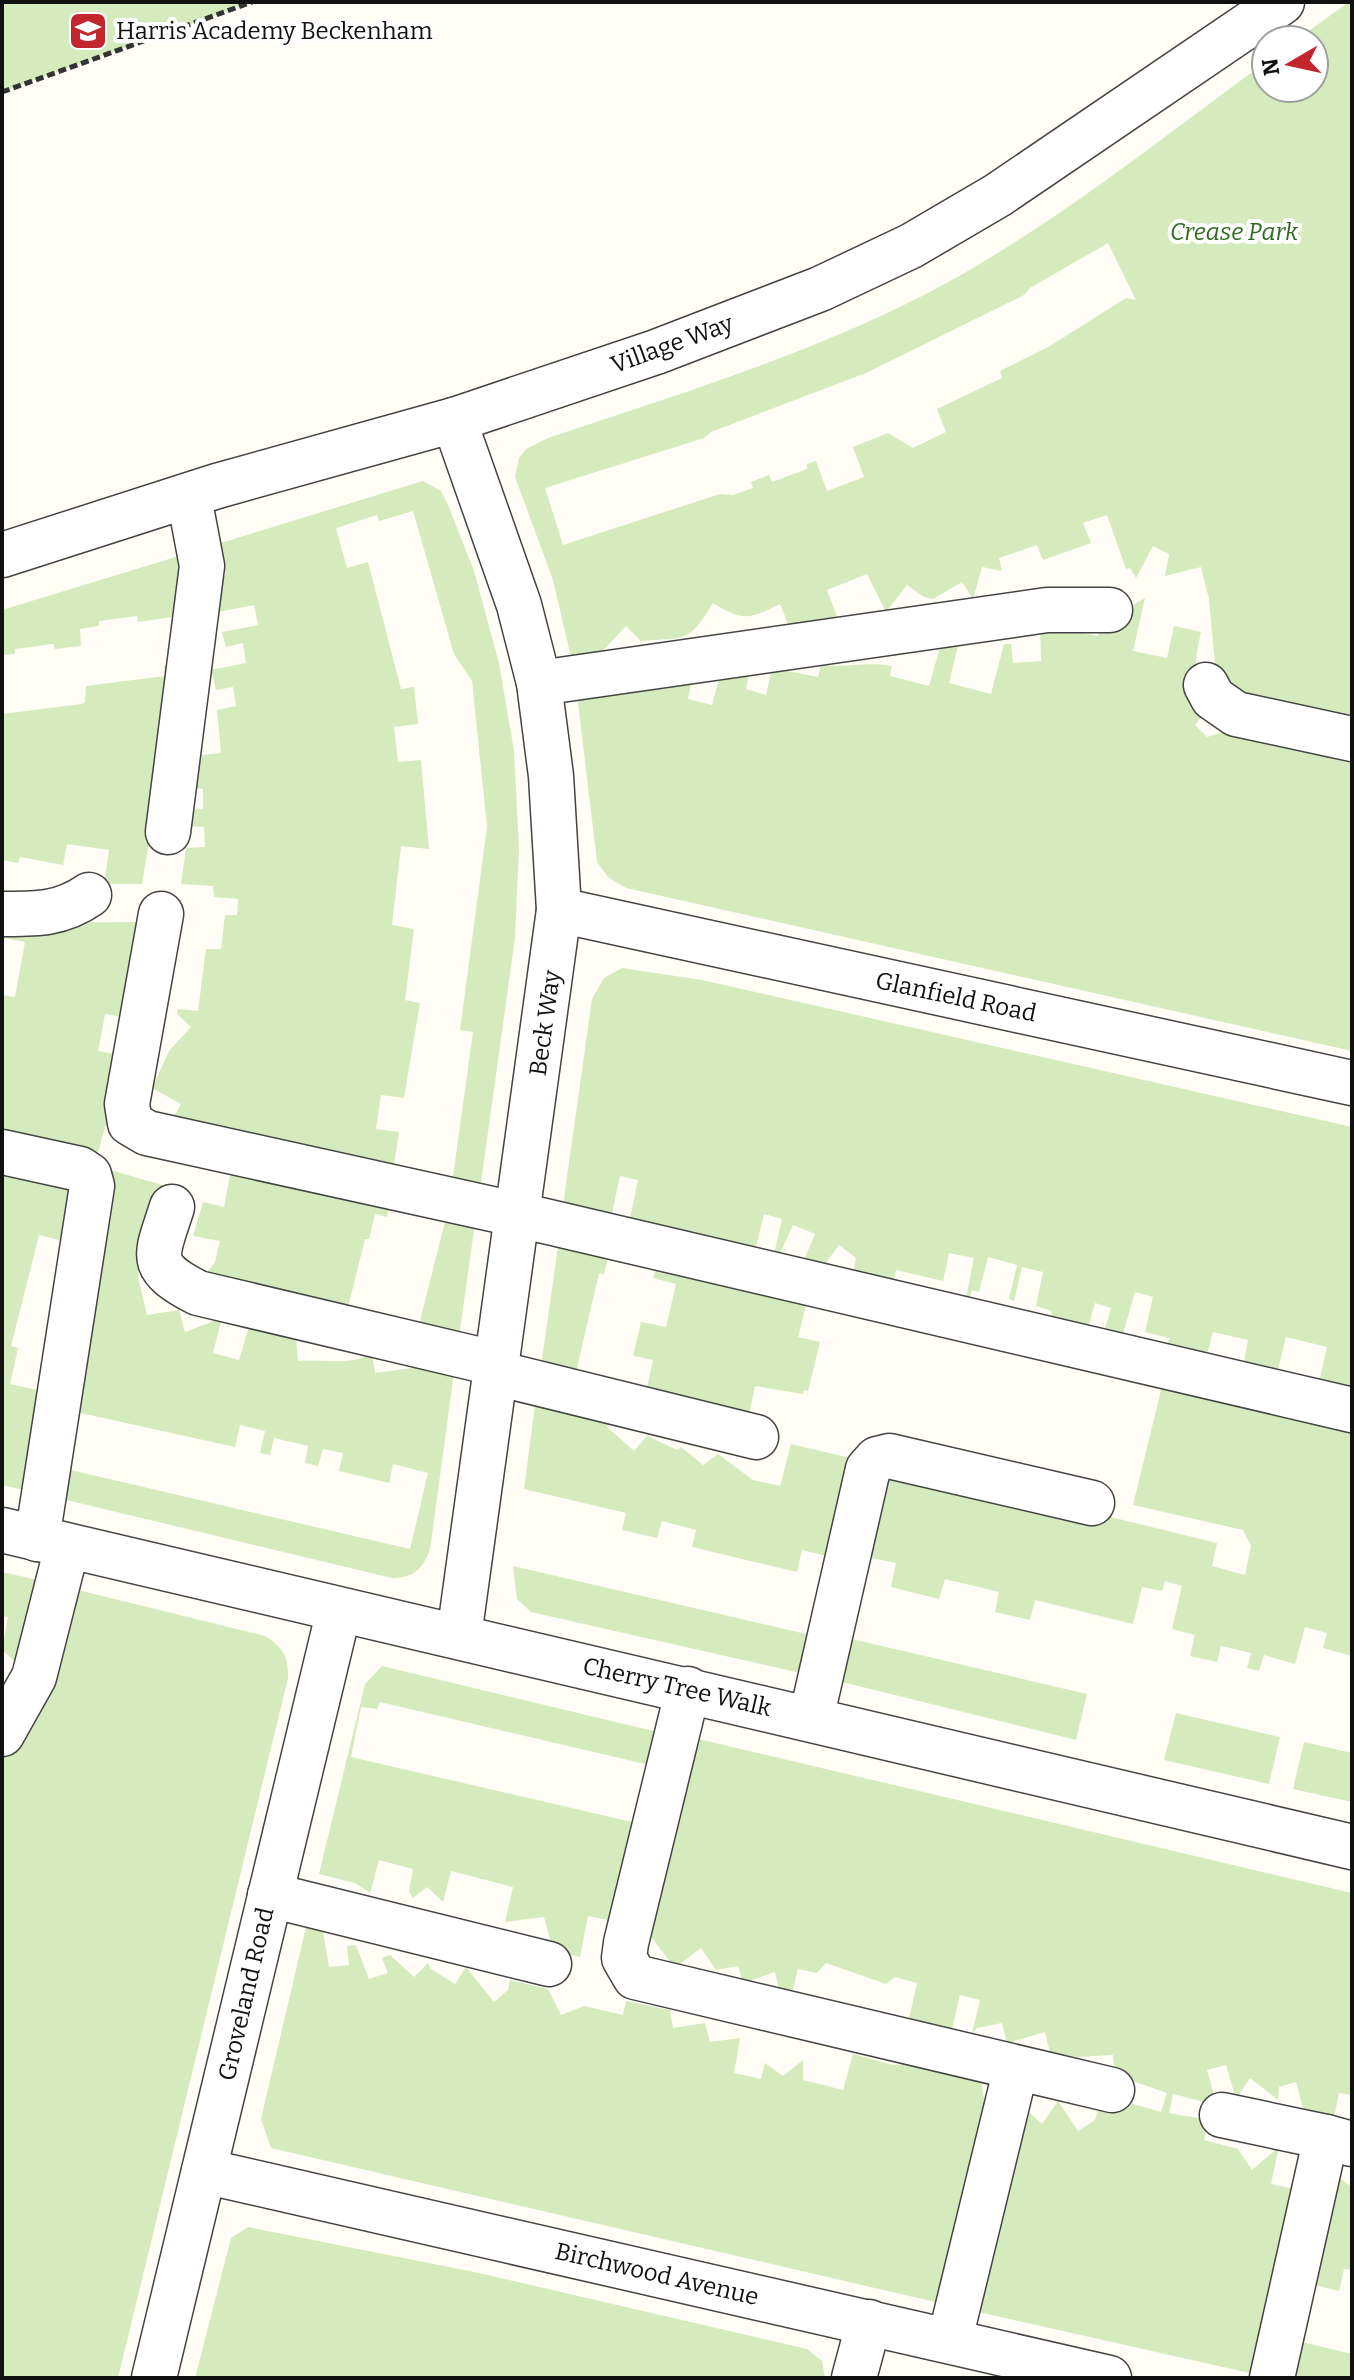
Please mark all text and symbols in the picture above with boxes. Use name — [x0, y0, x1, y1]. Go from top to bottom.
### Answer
school or university icon: Harris Academy Beckenham — [67, 10, 109, 52]
place label: Harris Academy Beckenham — [116, 17, 433, 45]
north arrow — [1250, 24, 1330, 104]
text: N — [1256, 57, 1285, 78]
park label: Crease Park — [1170, 218, 1299, 246]
street label: Village Way — [607, 309, 737, 379]
street label: Glanfield Road — [873, 966, 1039, 1028]
street label: Beck Way — [524, 968, 566, 1078]
street label: Cherry Tree Walk — [580, 1652, 774, 1722]
street label: Groveland Road — [212, 1905, 280, 2083]
street label: Birchwood Avenue — [552, 2237, 762, 2311]

